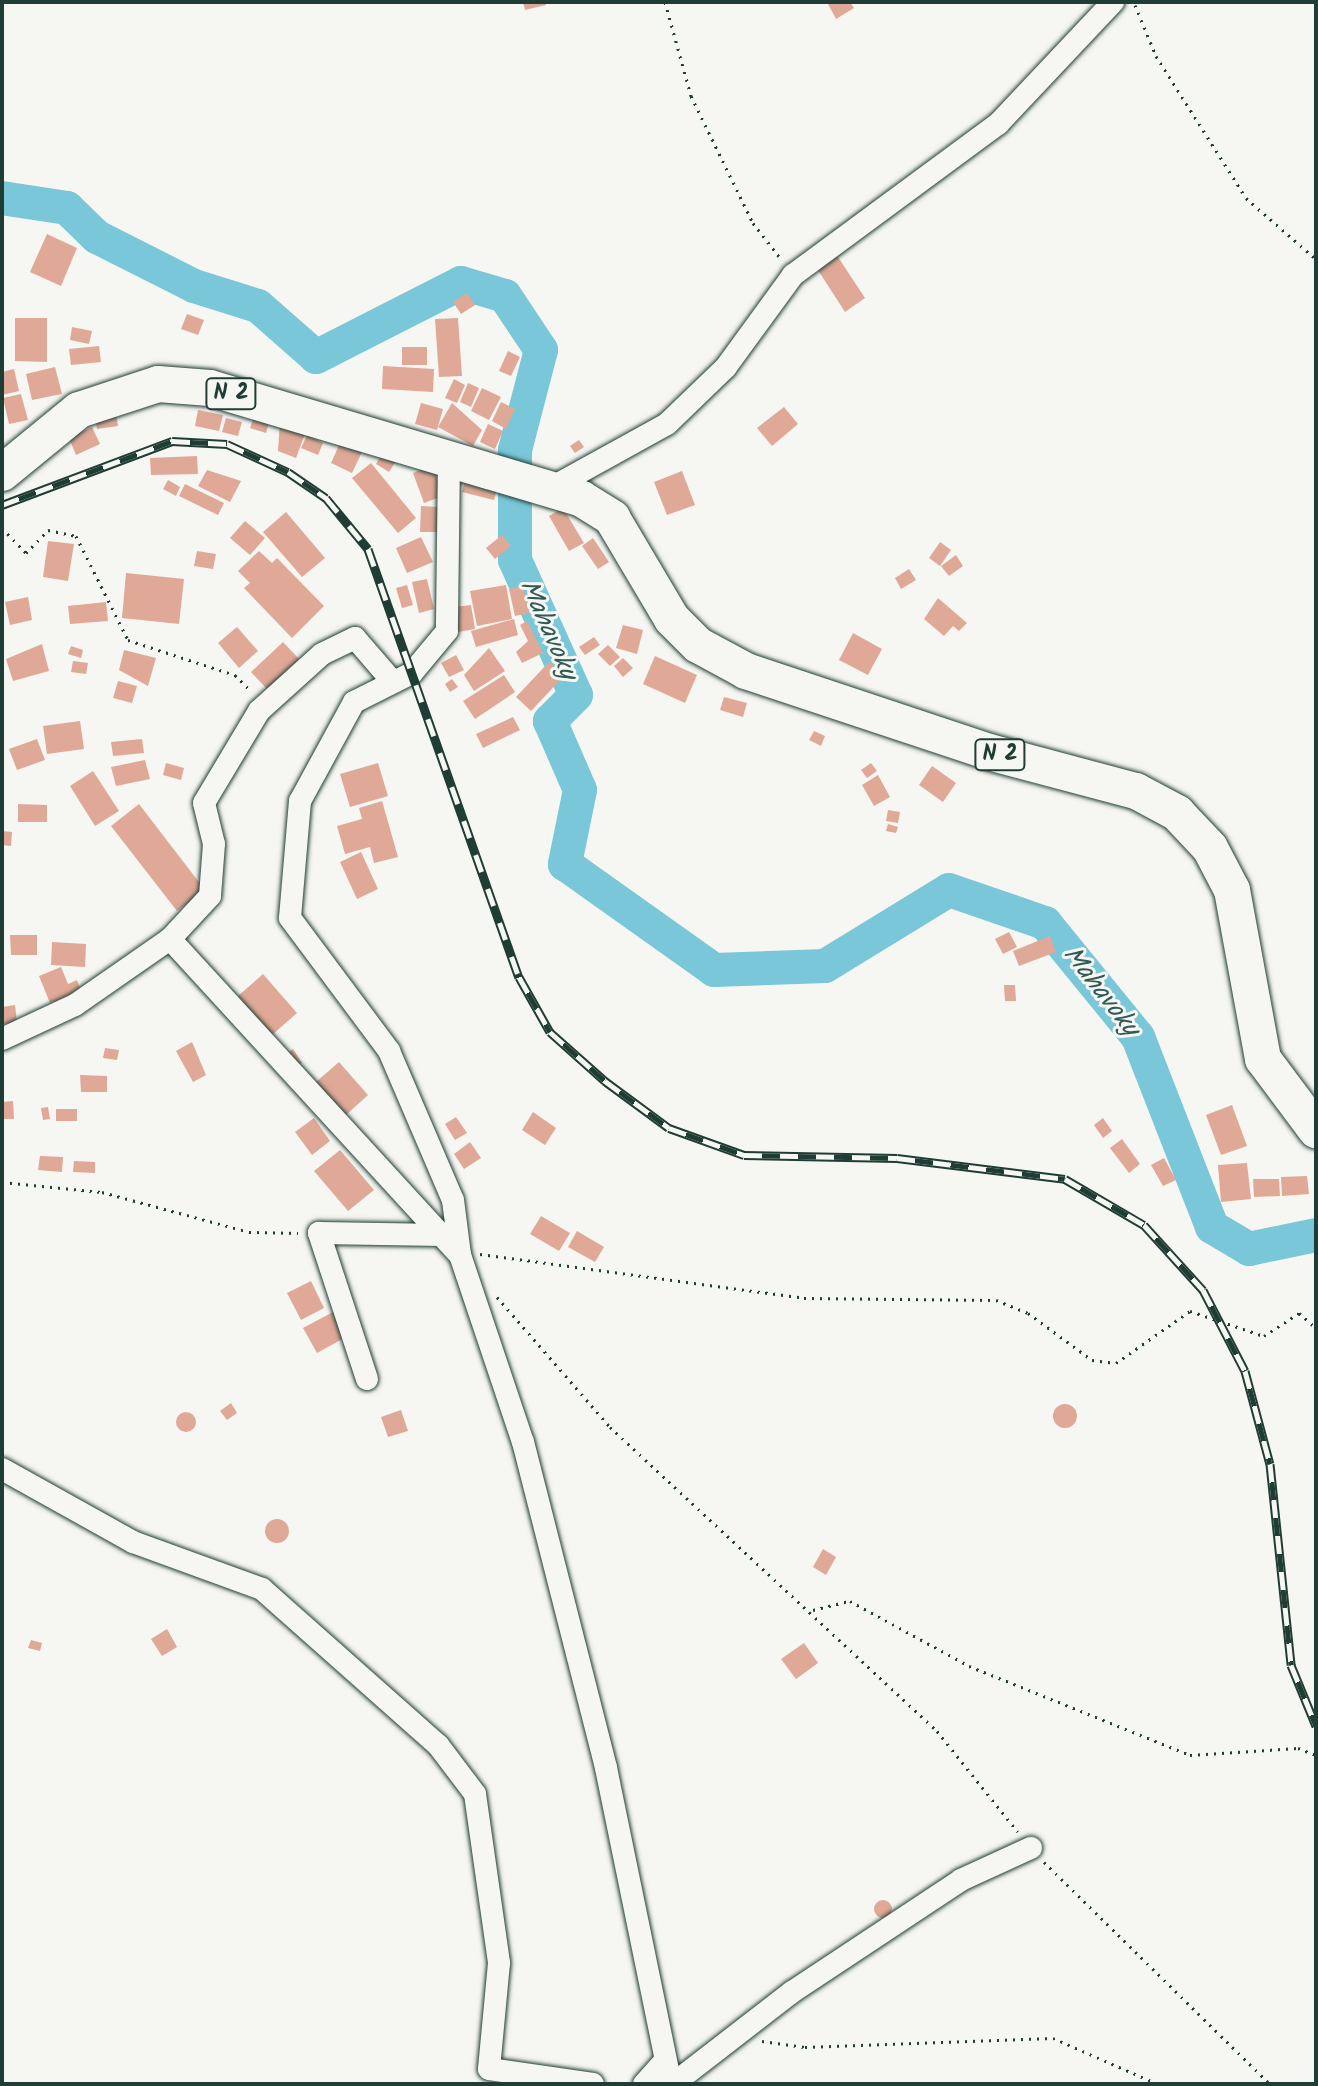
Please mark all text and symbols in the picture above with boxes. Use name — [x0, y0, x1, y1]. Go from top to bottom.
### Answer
road number: N 2 — [205, 376, 257, 412]
water label: Mahavoky — [511, 575, 583, 685]
road number: N 2 — [974, 737, 1026, 773]
water label: Mahavoky — [1055, 941, 1145, 1043]

